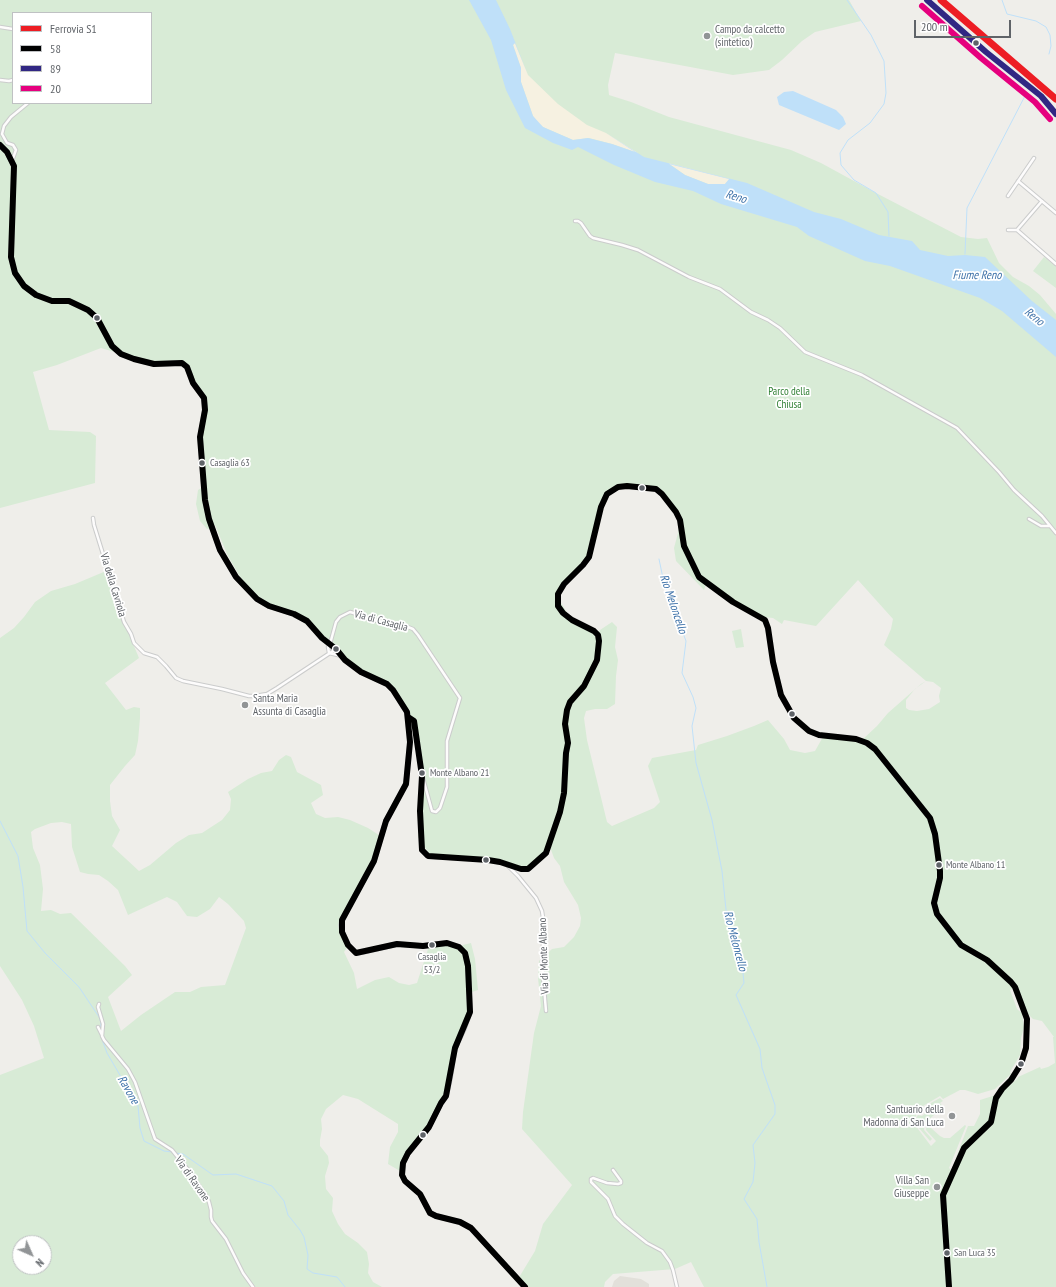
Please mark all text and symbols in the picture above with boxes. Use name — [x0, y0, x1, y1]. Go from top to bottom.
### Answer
legend — [12, 12, 152, 104]
scale bar — [916, 12, 1013, 38]
text: 200 m — [921, 19, 948, 34]
text: Ferrovia S1 — [50, 21, 97, 36]
place label: Campo da calcetto (sintetico) — [715, 23, 785, 49]
marker: Campo da calcetto (sintetico) — [702, 31, 712, 41]
unlabelled marker — [971, 38, 981, 48]
text: 58 — [50, 41, 61, 56]
text: 89 — [50, 61, 61, 76]
text: 20 — [50, 81, 61, 96]
water label: Reno — [724, 187, 748, 207]
water label: Fiume Reno — [953, 269, 1001, 283]
water label: Reno — [1021, 305, 1047, 329]
unlabelled marker — [92, 313, 102, 323]
park label: Parco della Chiusa — [768, 385, 810, 411]
place label: Casaglia 63 — [210, 457, 250, 469]
marker: Casaglia 63 — [197, 458, 207, 468]
unlabelled marker — [637, 483, 647, 493]
street label: Via della Cavriola — [97, 551, 129, 619]
water label: Rio Meloncello — [656, 572, 690, 636]
street label: Via di Casaglia — [353, 607, 409, 635]
unlabelled marker — [331, 644, 341, 654]
place label: Santa Maria Assunta di Casaglia — [253, 692, 326, 718]
marker: Santa Maria Assunta di Casaglia — [240, 700, 250, 710]
unlabelled marker — [787, 709, 797, 719]
place label: Monte Albano 21 — [430, 767, 489, 779]
marker: Monte Albano 21 — [417, 768, 427, 778]
unlabelled marker — [481, 855, 491, 865]
place label: Monte Albano 11 — [946, 859, 1005, 871]
marker: Monte Albano 11 — [934, 860, 944, 870]
water label: Rio Meloncello — [720, 909, 750, 973]
street label: Via di Monte Albano — [536, 917, 552, 995]
marker: Casaglia 53/2 — [427, 940, 437, 950]
place label: Casaglia 53/2 — [418, 951, 446, 974]
unlabelled marker — [1016, 1059, 1026, 1069]
water label: Ravone — [114, 1073, 142, 1107]
place label: Santuario della Madonna di San Luca — [863, 1103, 944, 1129]
marker: Santuario della Madonna di San Luca — [947, 1111, 957, 1121]
unlabelled marker — [418, 1130, 428, 1140]
street label: Via di Ravone — [172, 1154, 212, 1204]
place label: Villa San Giuseppe — [894, 1174, 929, 1200]
marker: Villa San Giuseppe — [932, 1182, 942, 1192]
north arrow — [12, 1235, 52, 1275]
place label: San Luca 35 — [954, 1247, 996, 1259]
marker: San Luca 35 — [942, 1248, 952, 1258]
text: N — [33, 1256, 47, 1270]

